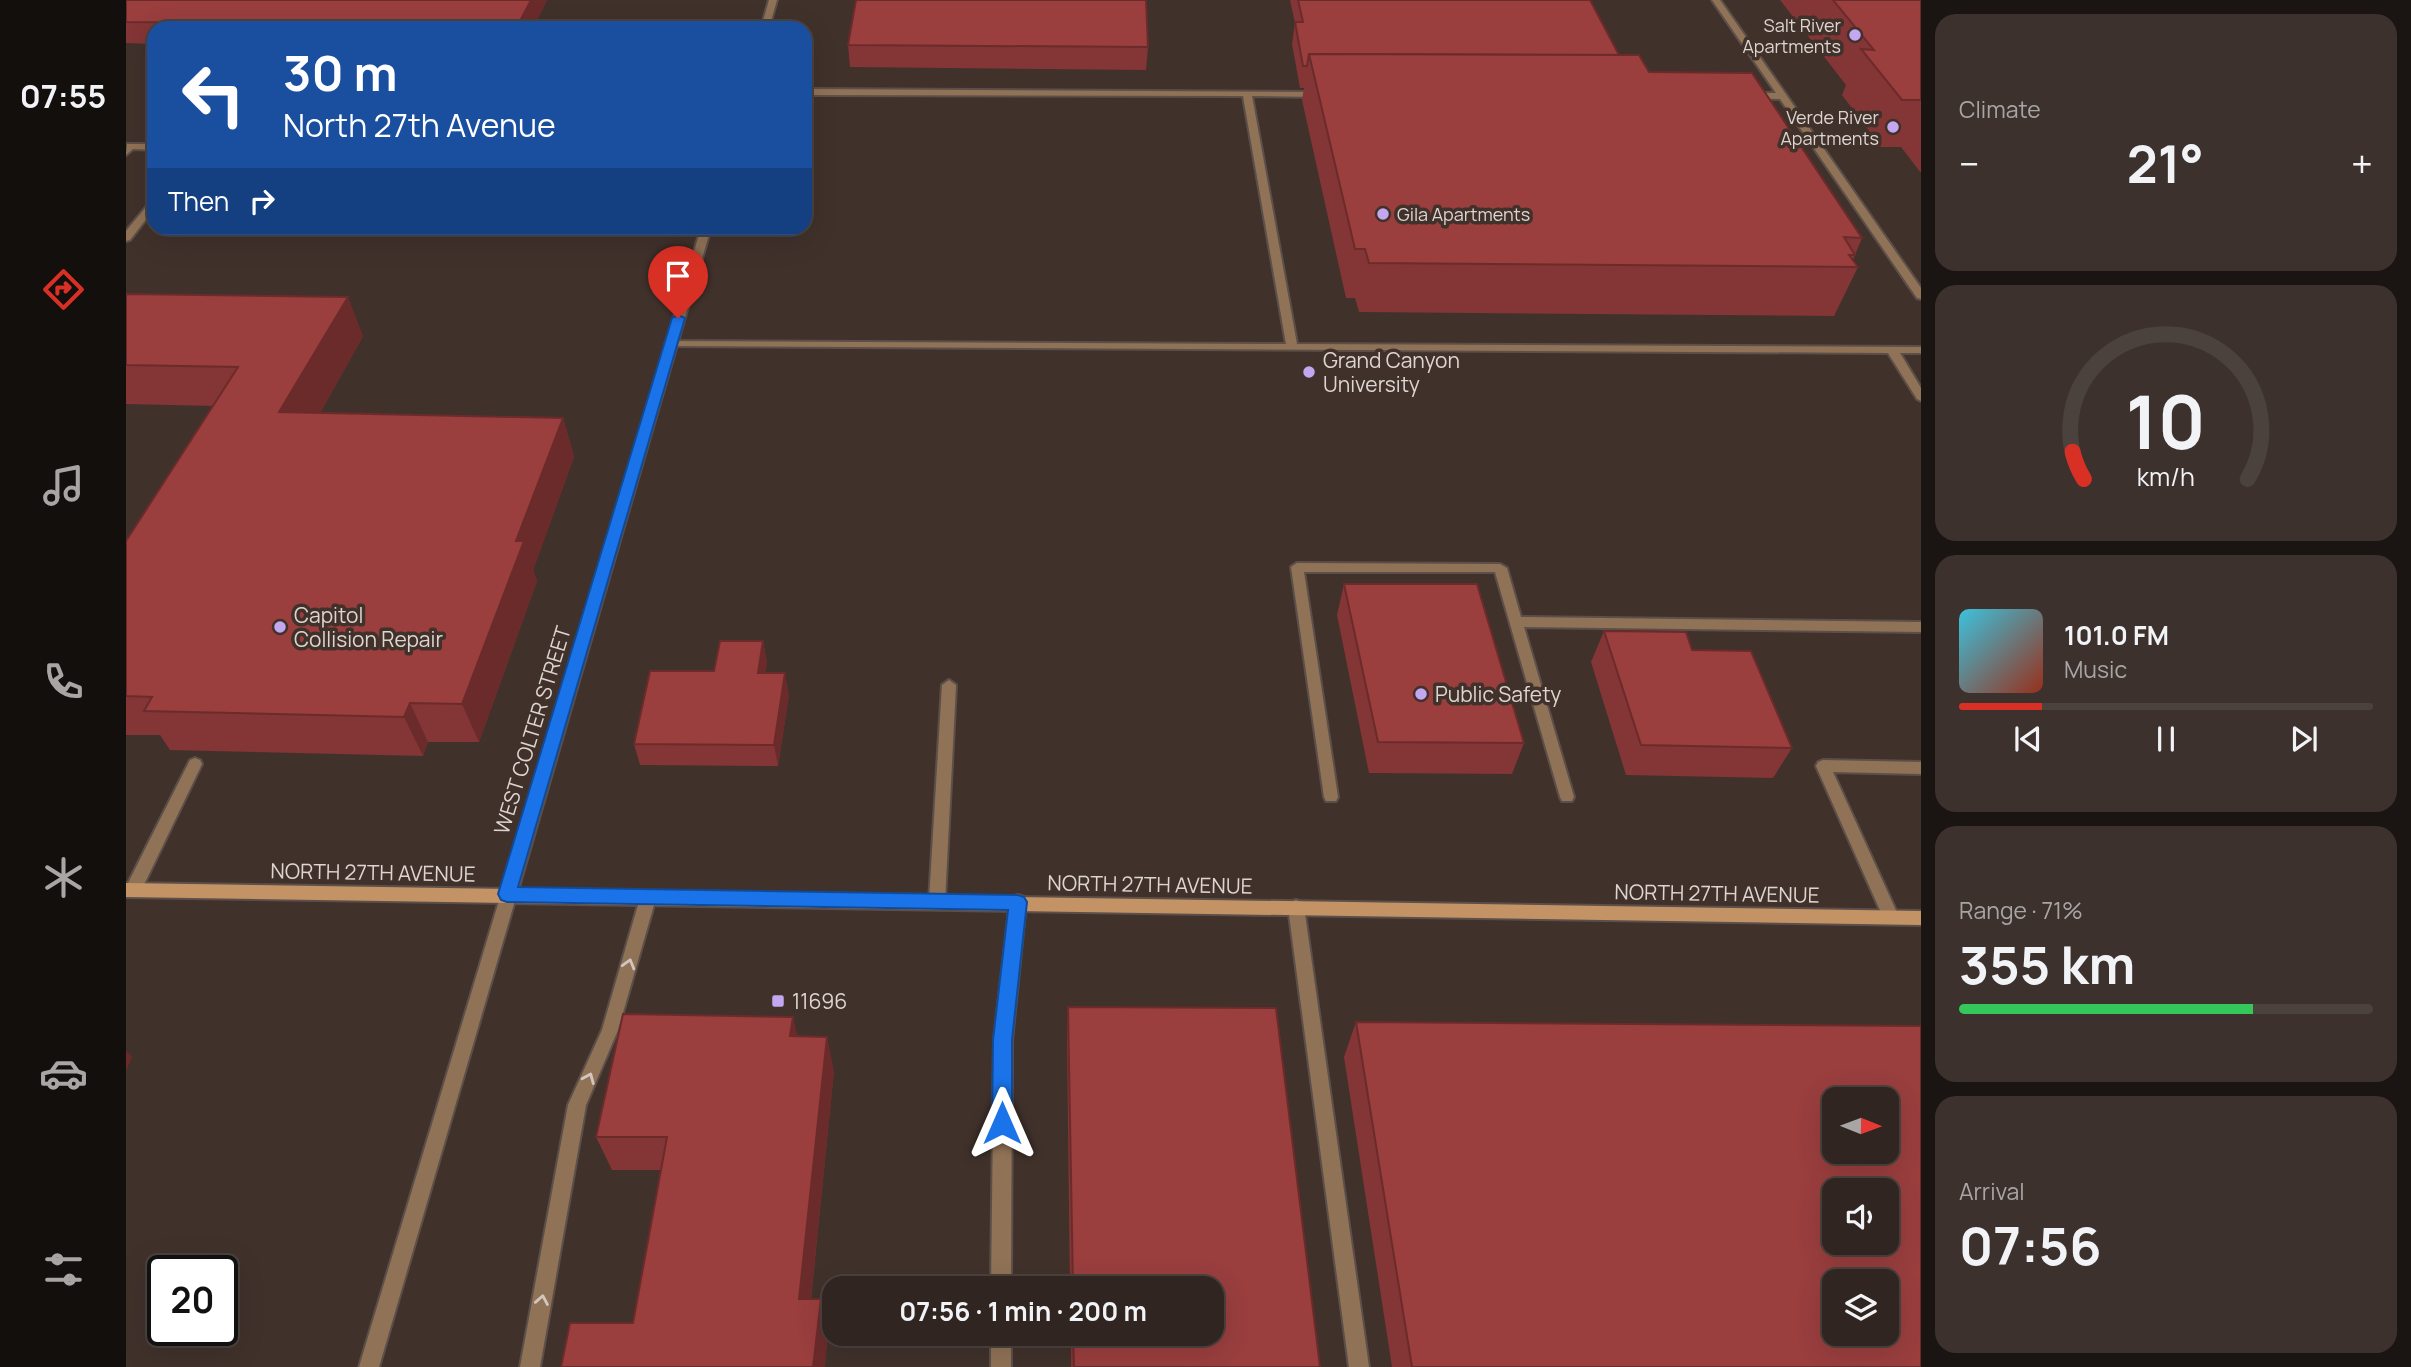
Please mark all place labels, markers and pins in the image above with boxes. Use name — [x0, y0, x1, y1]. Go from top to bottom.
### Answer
place label: Salt River Apartments — [1742, 13, 1841, 58]
marker: Salt River Apartments — [1847, 27, 1863, 43]
place label: Verde River Apartments — [1780, 105, 1880, 150]
marker: Verde River Apartments — [1885, 119, 1901, 135]
place label: Gila Apartments — [1397, 202, 1530, 226]
marker: Gila Apartments — [1375, 206, 1391, 222]
pin — [648, 246, 708, 318]
place label: Grand Canyon University — [1323, 346, 1460, 398]
marker: Grand Canyon University — [1301, 364, 1317, 380]
place label: Capitol Collision Repair — [294, 601, 443, 653]
marker: Capitol Collision Repair — [272, 619, 288, 635]
place label: Public Safety — [1435, 680, 1561, 708]
marker: Public Safety — [1413, 686, 1429, 702]
place label: 11696 — [792, 987, 847, 1015]
marker: 11696 — [770, 993, 786, 1009]

